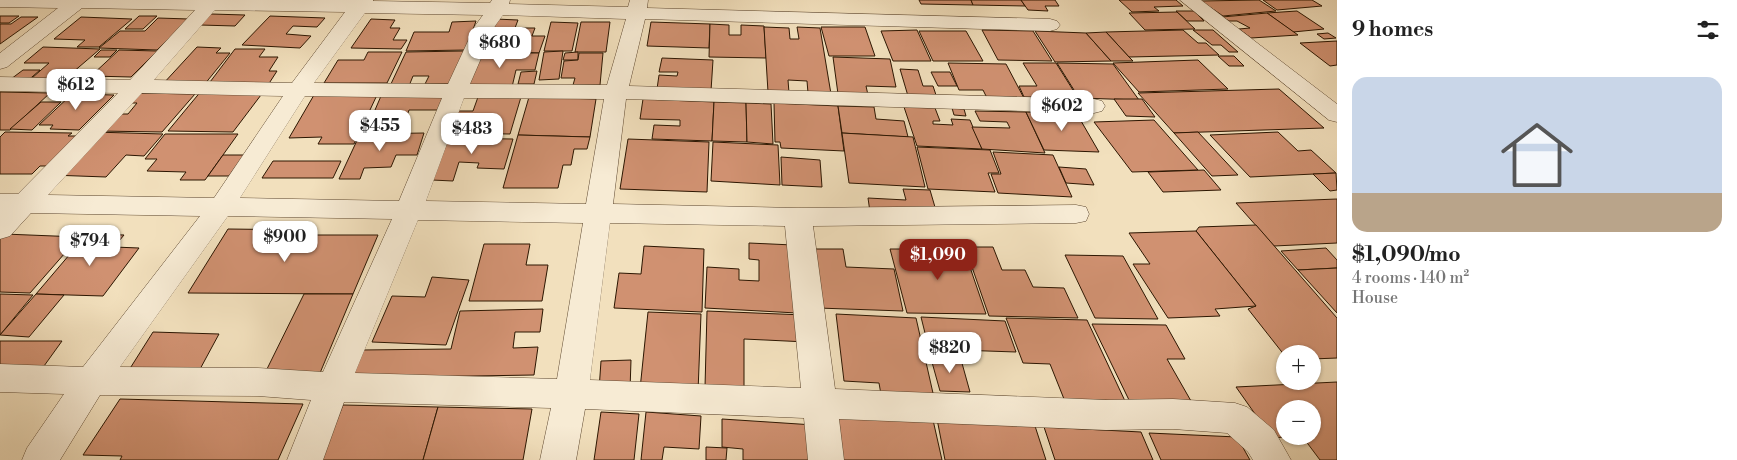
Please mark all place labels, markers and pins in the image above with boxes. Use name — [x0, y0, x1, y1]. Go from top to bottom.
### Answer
pin: $680 — [470, 27, 530, 69]
pin: $612 — [46, 68, 106, 111]
pin: $602 — [1032, 90, 1092, 132]
pin: $455 — [350, 110, 410, 152]
pin: $483 — [442, 112, 502, 155]
pin: $900 — [255, 220, 315, 263]
pin: $794 — [60, 224, 120, 267]
pin: $1,090 — [897, 238, 979, 281]
pin: $820 — [920, 332, 980, 374]

